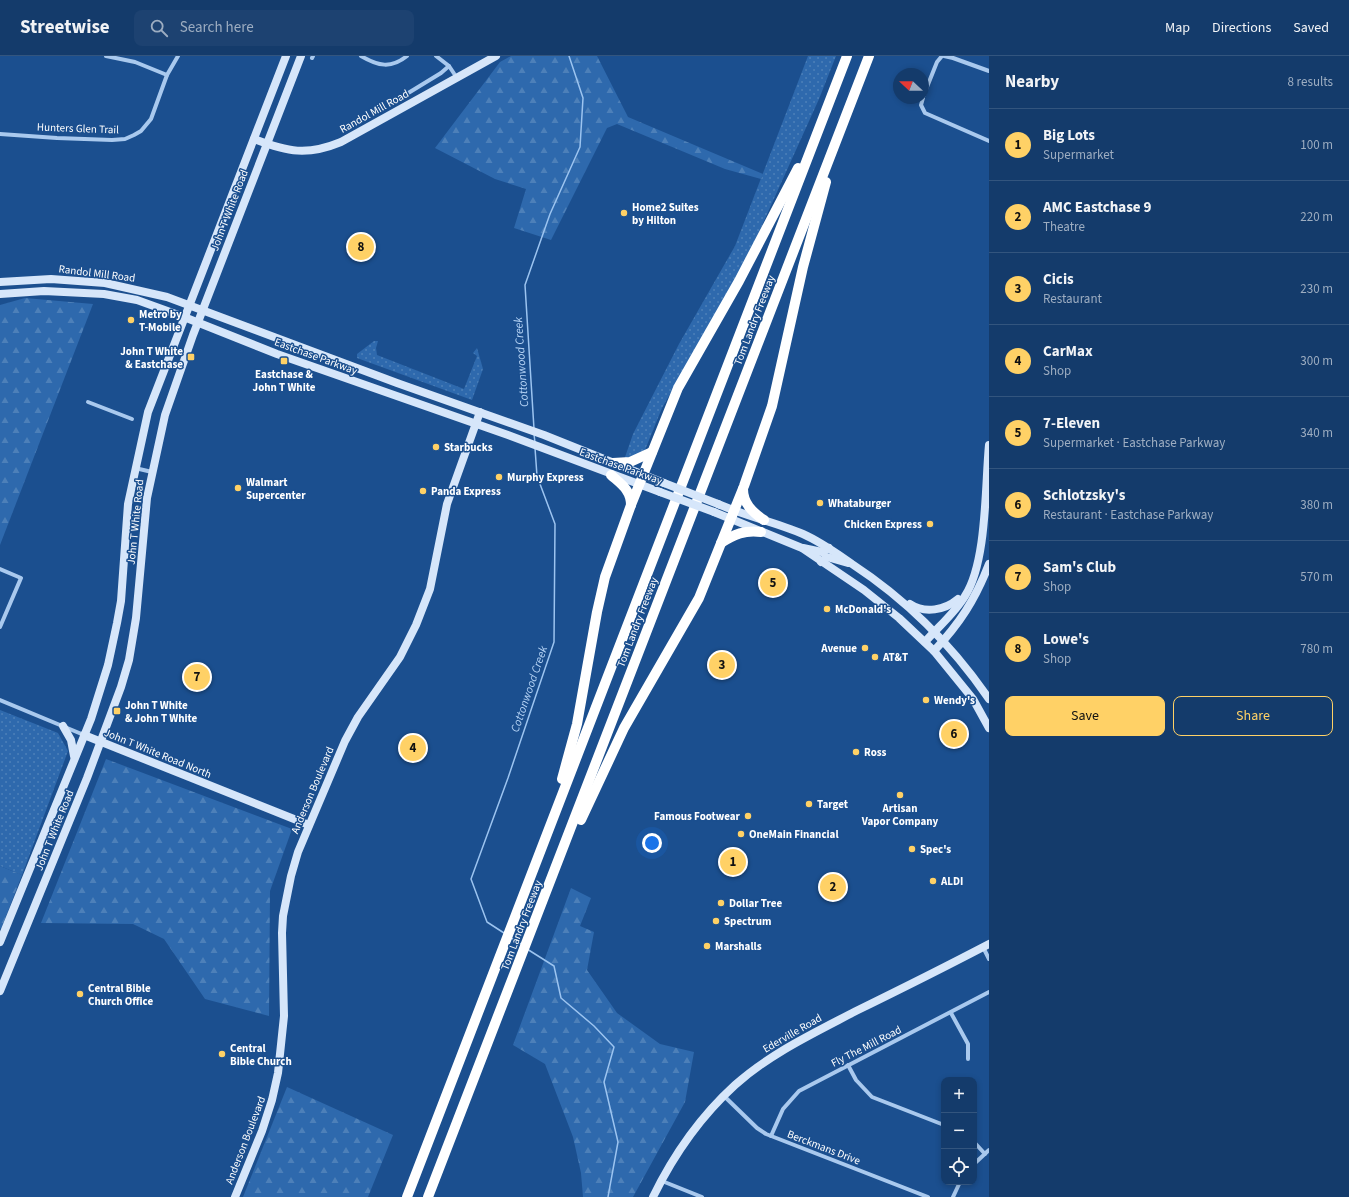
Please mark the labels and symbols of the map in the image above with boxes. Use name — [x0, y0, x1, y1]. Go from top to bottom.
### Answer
north arrow — [893, 68, 929, 104]
street label: Randol Mill Road — [337, 86, 412, 137]
street label: Hunters Glen Trail — [37, 120, 119, 137]
street label: John T White Road — [207, 167, 252, 253]
place label: Home2 Suites by Hilton — [632, 200, 699, 228]
marker: Home2 Suites by Hilton — [619, 208, 629, 218]
pin: 8 — [348, 232, 374, 262]
street label: Randol Mill Road — [58, 261, 136, 286]
street label: Tom Landry Freeway — [730, 273, 779, 367]
place label: Metro by T-Mobile — [139, 307, 182, 335]
marker: Metro by T-Mobile — [126, 315, 136, 325]
water label: Cottonwood Creek — [510, 316, 533, 408]
street label: Eastchase Parkway — [272, 335, 359, 378]
place label: John T White & Eastchase — [120, 344, 183, 372]
marker: John T White & Eastchase — [186, 352, 196, 362]
marker: Eastchase & John T White — [279, 356, 289, 366]
place label: Eastchase & John T White — [253, 367, 316, 395]
place label: Starbucks — [444, 440, 493, 455]
marker: Starbucks — [431, 442, 441, 452]
street label: Eastchase Parkway — [577, 445, 664, 488]
place label: Murphy Express — [507, 470, 584, 485]
marker: Murphy Express — [494, 472, 504, 482]
place label: Walmart Supercenter — [246, 475, 306, 503]
street label: John T White Road — [124, 479, 147, 565]
marker: Walmart Supercenter — [233, 483, 243, 493]
place label: Panda Express — [431, 484, 501, 499]
marker: Panda Express — [418, 486, 428, 496]
place label: Whataburger — [828, 496, 892, 511]
marker: Whataburger — [815, 498, 825, 508]
place label: Chicken Express — [844, 517, 922, 532]
marker: Chicken Express — [925, 519, 935, 529]
pin: 5 — [760, 568, 786, 598]
street label: Tom Landry Freeway — [613, 575, 662, 669]
place label: McDonald's — [835, 602, 891, 617]
marker: McDonald's — [822, 604, 832, 614]
place label: Avenue — [820, 641, 857, 656]
water label: Cottonwood Creek — [507, 643, 552, 735]
marker: Avenue — [860, 643, 870, 653]
pin: 3 — [709, 650, 735, 680]
place label: AT&T — [882, 650, 908, 665]
marker: AT&T — [870, 652, 880, 662]
pin: 7 — [184, 662, 210, 692]
place label: Wendy's — [934, 693, 975, 708]
marker: Wendy's — [921, 695, 931, 705]
place label: John T White & John T White — [125, 698, 198, 726]
marker: John T White & John T White — [112, 706, 122, 716]
pin: 6 — [941, 719, 967, 749]
street label: John T White Road North — [102, 725, 214, 782]
pin: 4 — [400, 733, 426, 763]
street label: Anderson Boulevard — [287, 744, 338, 836]
place label: Ross — [864, 745, 887, 760]
marker: Ross — [851, 747, 861, 757]
street label: John T White Road — [31, 788, 77, 873]
marker: Artisan Vapor Company — [895, 790, 905, 800]
place label: Target — [817, 797, 849, 812]
marker: Target — [804, 799, 814, 809]
place label: Artisan Vapor Company — [861, 801, 938, 829]
place label: Famous Footwear — [654, 809, 741, 824]
marker: Famous Footwear — [743, 811, 753, 821]
place label: OneMain Financial — [749, 827, 839, 842]
marker: OneMain Financial — [736, 829, 746, 839]
your location — [642, 833, 662, 853]
place label: Spec's — [920, 842, 951, 857]
marker: Spec's — [907, 844, 917, 854]
pin: 1 — [720, 847, 746, 877]
pin: 2 — [820, 872, 846, 902]
place label: ALDI — [940, 874, 963, 889]
marker: ALDI — [928, 876, 938, 886]
street label: Tom Landry Freeway — [497, 878, 546, 972]
place label: Dollar Tree — [729, 896, 782, 911]
marker: Dollar Tree — [716, 898, 726, 908]
place label: Spectrum — [724, 914, 771, 929]
marker: Spectrum — [711, 916, 721, 926]
place label: Marshalls — [715, 939, 762, 954]
marker: Marshalls — [702, 941, 712, 951]
place label: Central Bible Church Office — [88, 981, 153, 1009]
marker: Central Bible Church Office — [75, 989, 85, 999]
street label: Ederville Road — [760, 1010, 825, 1056]
street label: Fly The Mill Road — [828, 1022, 904, 1071]
place label: Central Bible Church — [230, 1041, 292, 1069]
marker: Central Bible Church — [217, 1049, 227, 1059]
street label: Anderson Boulevard — [222, 1094, 269, 1186]
street label: Berckmans Drive — [785, 1127, 863, 1169]

